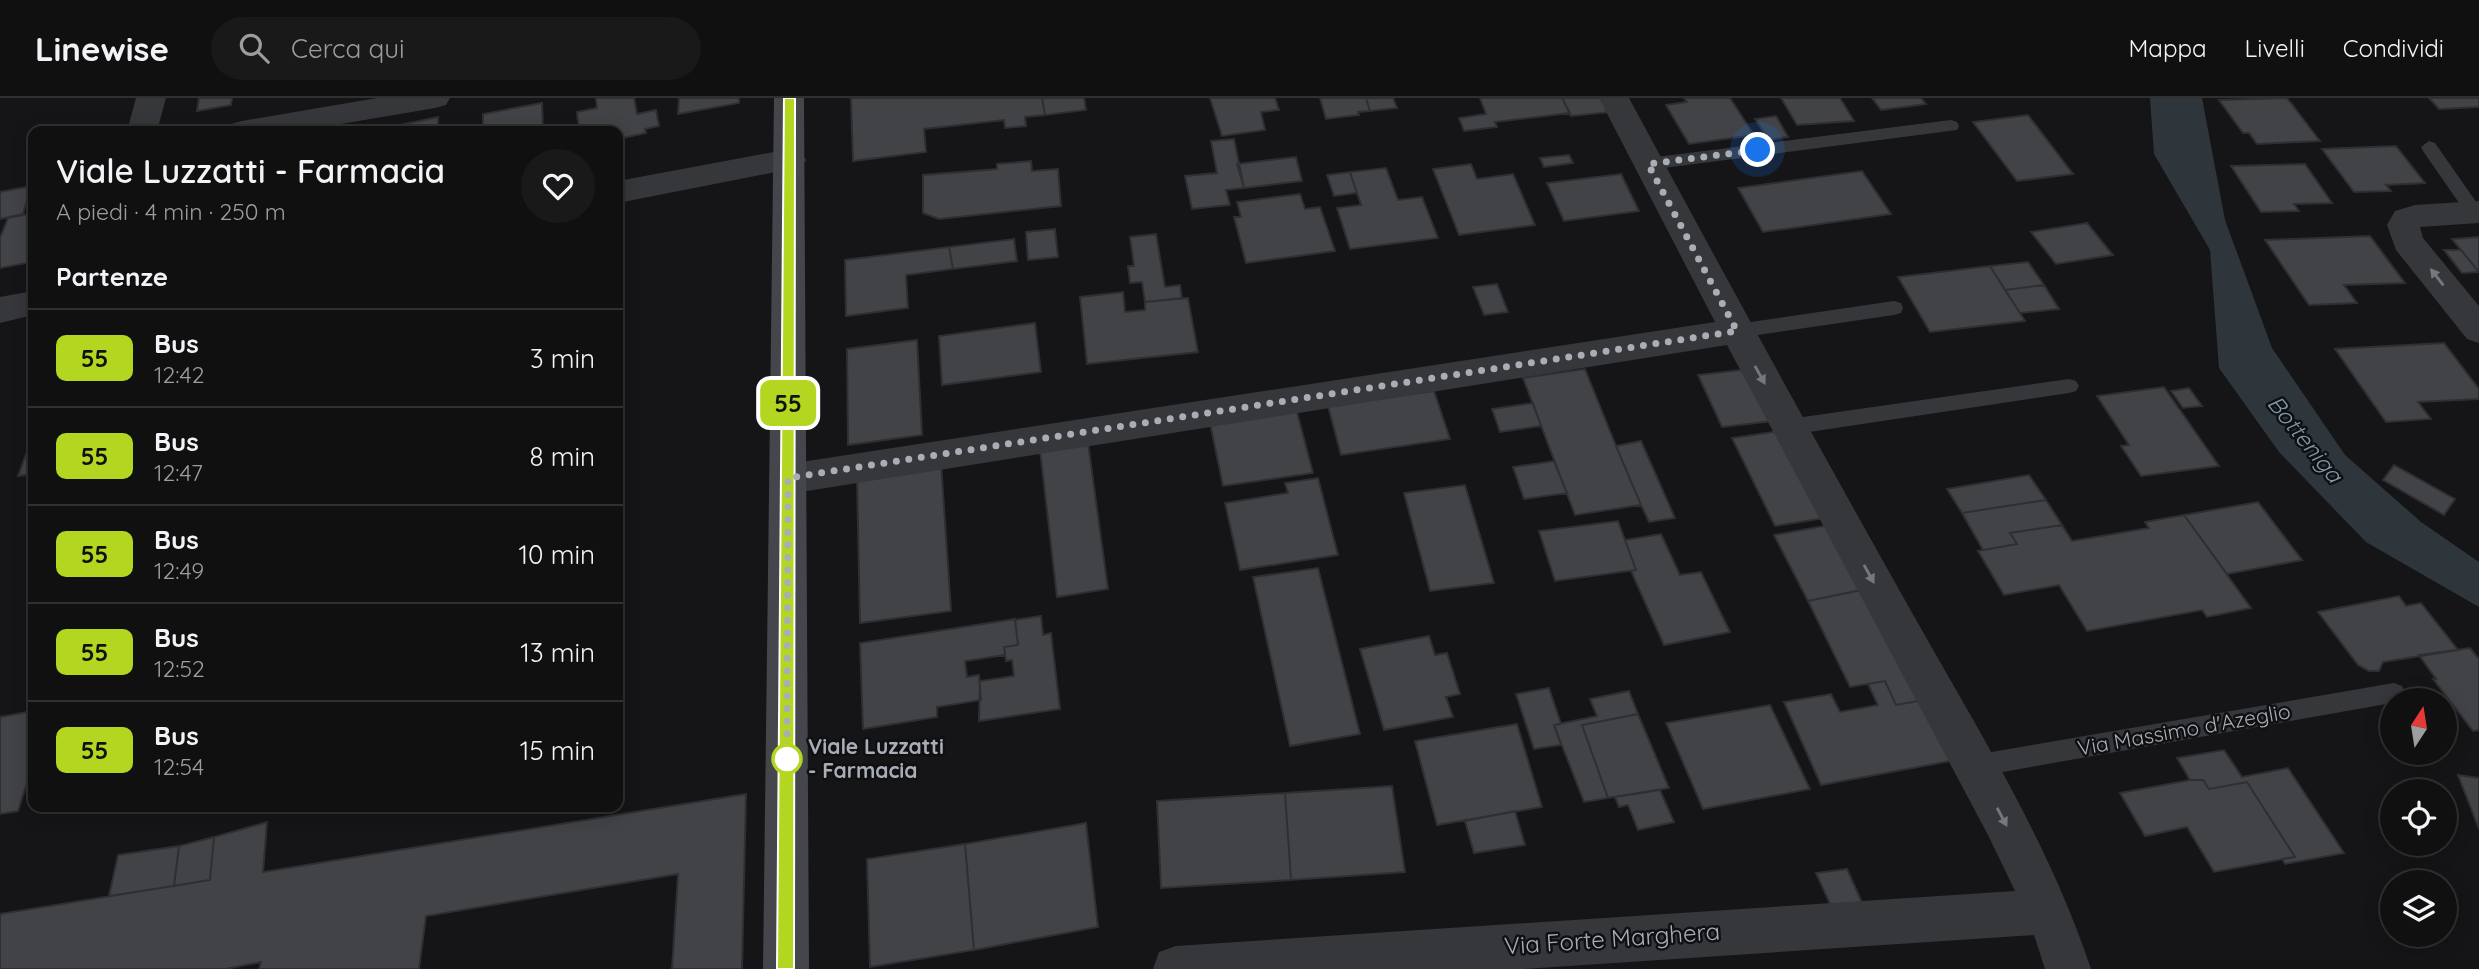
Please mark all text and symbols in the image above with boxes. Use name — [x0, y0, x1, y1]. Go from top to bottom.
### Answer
search box — [211, 17, 701, 80]
text: Linewise — [35, 28, 169, 69]
icon: search — [235, 29, 273, 67]
text: Cerca qui — [291, 32, 405, 65]
text: Mappa — [2129, 33, 2207, 63]
text: Livelli — [2245, 33, 2305, 63]
text: Condividi — [2343, 33, 2444, 63]
your location — [1740, 132, 1775, 167]
button: heart — [521, 149, 595, 223]
text: Viale Luzzatti - Farmacia — [56, 150, 445, 191]
text: A piedi · 4 min · 250 m — [56, 197, 286, 226]
text: Partenze — [56, 260, 168, 293]
one-way arrow — [2430, 268, 2444, 286]
text: Bus — [154, 327, 199, 360]
text: 3 min — [530, 342, 595, 375]
text: 55 — [81, 343, 108, 373]
text: 12:42 — [154, 360, 204, 389]
one-way arrow — [1754, 365, 1766, 385]
line badge: 55 — [756, 380, 820, 426]
text: 55 — [774, 388, 802, 418]
water label: Botteniga — [2261, 389, 2350, 489]
text: Bus — [154, 425, 199, 458]
text: 8 min — [530, 440, 595, 473]
text: 55 — [81, 441, 108, 471]
text: 12:47 — [154, 458, 203, 487]
text: Bus — [154, 523, 199, 556]
text: 10 min — [519, 538, 595, 571]
text: 55 — [81, 539, 108, 569]
text: 12:49 — [154, 556, 204, 585]
one-way arrow — [1863, 565, 1875, 585]
text: Bus — [154, 621, 199, 654]
text: 13 min — [520, 636, 595, 669]
text: 55 — [81, 637, 108, 667]
text: 12:52 — [154, 654, 205, 683]
north arrow — [2380, 688, 2457, 765]
map controls — [2380, 688, 2457, 947]
street label: Via Massimo d'Azeglio — [2075, 697, 2292, 761]
text: Bus — [154, 719, 199, 752]
place label: Viale Luzzatti - Farmacia — [808, 733, 944, 783]
text: 15 min — [520, 734, 595, 767]
text: 55 — [81, 735, 108, 765]
marker: Viale Luzzatti - Farmacia — [772, 744, 802, 774]
text: 12:54 — [154, 752, 204, 781]
button: locate — [2380, 779, 2457, 856]
one-way arrow — [1996, 807, 2008, 827]
button: layers — [2380, 870, 2457, 947]
street label: Via Forte Marghera — [1503, 915, 1721, 961]

